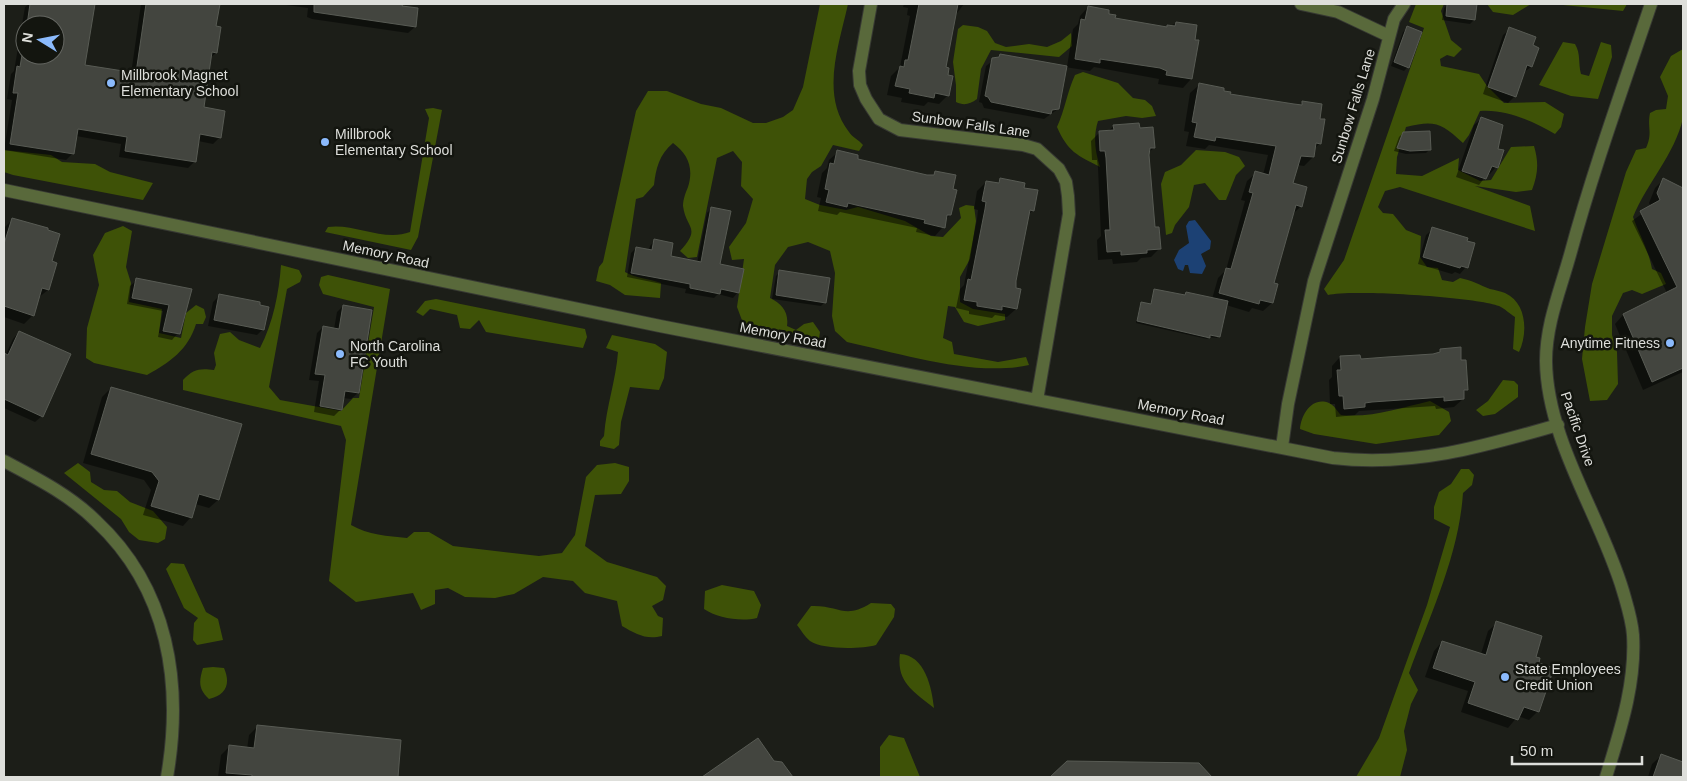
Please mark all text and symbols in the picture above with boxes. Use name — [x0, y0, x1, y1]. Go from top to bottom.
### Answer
north arrow — [15, 15, 65, 65]
text: N — [18, 31, 36, 44]
street label: Sunbow Falls Lane — [1328, 47, 1378, 165]
place label: Millbrook Magnet Elementary School — [121, 67, 239, 99]
marker: Millbrook Magnet Elementary School — [105, 77, 117, 89]
street label: Sunbow Falls Lane — [911, 108, 1031, 140]
place label: Millbrook Elementary School — [335, 126, 453, 158]
marker: Millbrook Elementary School — [319, 136, 331, 148]
street label: Memory Road — [341, 237, 431, 271]
street label: Memory Road — [738, 319, 828, 351]
place label: Anytime Fitness — [1560, 335, 1660, 351]
marker: Anytime Fitness — [1664, 337, 1676, 349]
place label: North Carolina FC Youth — [350, 338, 440, 370]
marker: North Carolina FC Youth — [334, 348, 346, 360]
street label: Pacific Drive — [1558, 390, 1598, 469]
street label: Memory Road — [1136, 396, 1226, 428]
place label: State Employees Credit Union — [1515, 661, 1621, 693]
marker: State Employees Credit Union — [1499, 671, 1511, 683]
scale bar — [1512, 734, 1642, 766]
text: 50 m — [1520, 742, 1553, 759]

